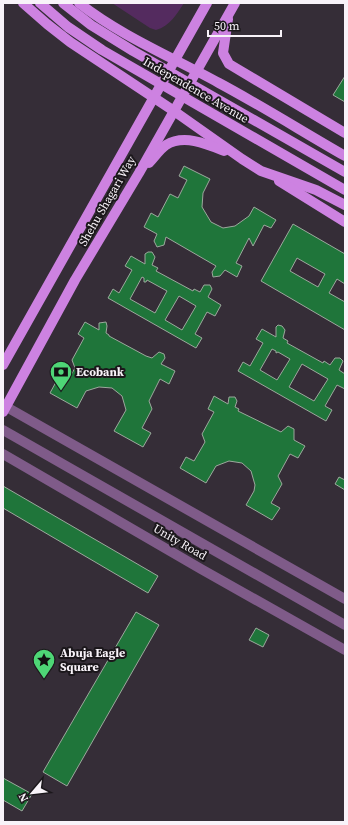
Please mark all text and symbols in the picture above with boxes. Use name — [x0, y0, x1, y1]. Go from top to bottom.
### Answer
scale bar — [208, 12, 281, 38]
text: 50 m — [214, 18, 240, 34]
street label: Independence Avenue — [140, 53, 252, 127]
street label: Shehu Shagari Way — [75, 152, 140, 249]
bank icon: Ecobank — [48, 359, 74, 392]
place label: Ecobank — [76, 364, 125, 380]
street label: Unity Road — [150, 520, 210, 564]
place label: Abuja Eagle Square — [60, 645, 125, 675]
place icon: Abuja Eagle Square — [31, 647, 57, 680]
north arrow — [12, 773, 52, 813]
text: N — [15, 790, 32, 805]

